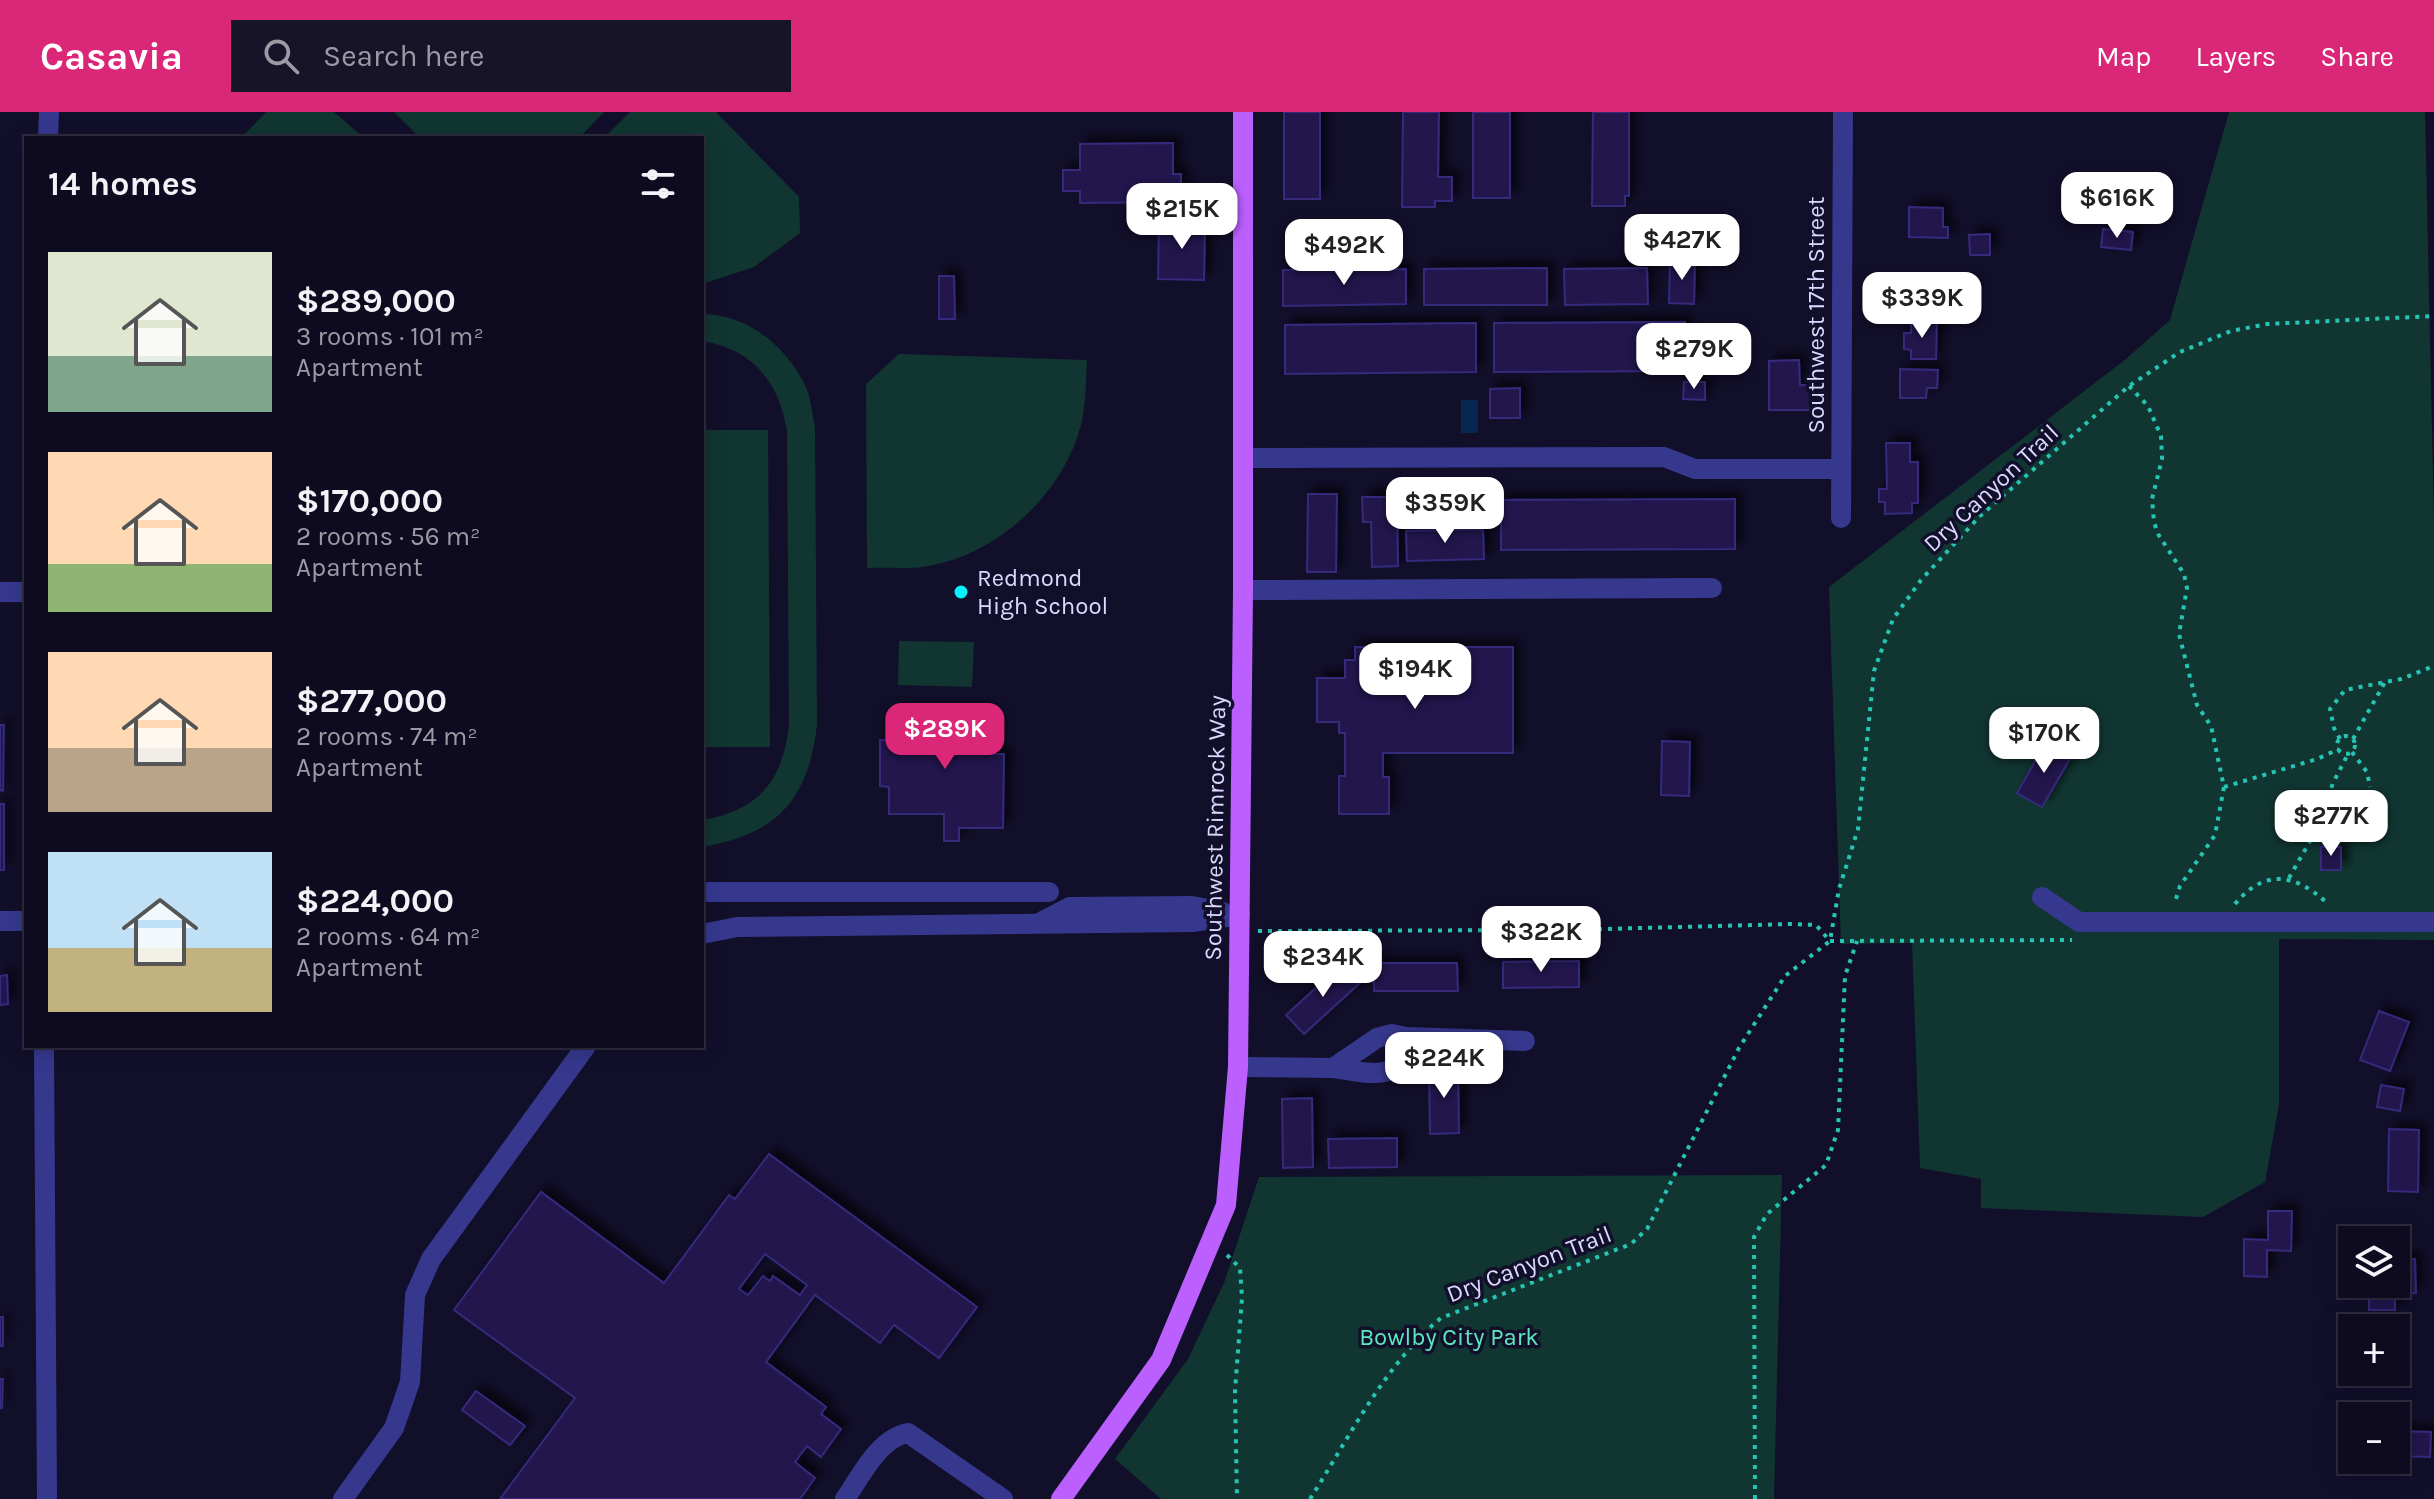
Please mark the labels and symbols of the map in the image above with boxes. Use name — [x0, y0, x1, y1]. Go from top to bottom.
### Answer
pin: $616K — [2061, 172, 2173, 240]
pin: $215K — [1126, 183, 1238, 251]
street label: Southwest 17th Street — [1802, 196, 1830, 434]
pin: $427K — [1626, 214, 1738, 282]
pin: $492K — [1288, 219, 1400, 287]
pin: $339K — [1866, 272, 1978, 340]
pin: $279K — [1638, 323, 1750, 391]
street label: Dry Canyon Trail — [1918, 418, 2064, 558]
pin: $359K — [1389, 477, 1501, 545]
place label: Redmond High School — [977, 564, 1108, 620]
marker: Redmond High School — [952, 583, 970, 601]
pin: $194K — [1359, 643, 1471, 711]
street label: Southwest Rimrock Way — [1199, 695, 1231, 961]
pin: $289K — [889, 703, 1001, 771]
pin: $170K — [1988, 707, 2100, 775]
pin: $277K — [2275, 790, 2387, 858]
pin: $322K — [1485, 906, 1597, 974]
pin: $234K — [1267, 931, 1379, 999]
pin: $224K — [1388, 1032, 1500, 1100]
street label: Dry Canyon Trail — [1443, 1220, 1615, 1308]
park label: Bowlby City Park — [1359, 1323, 1539, 1351]

